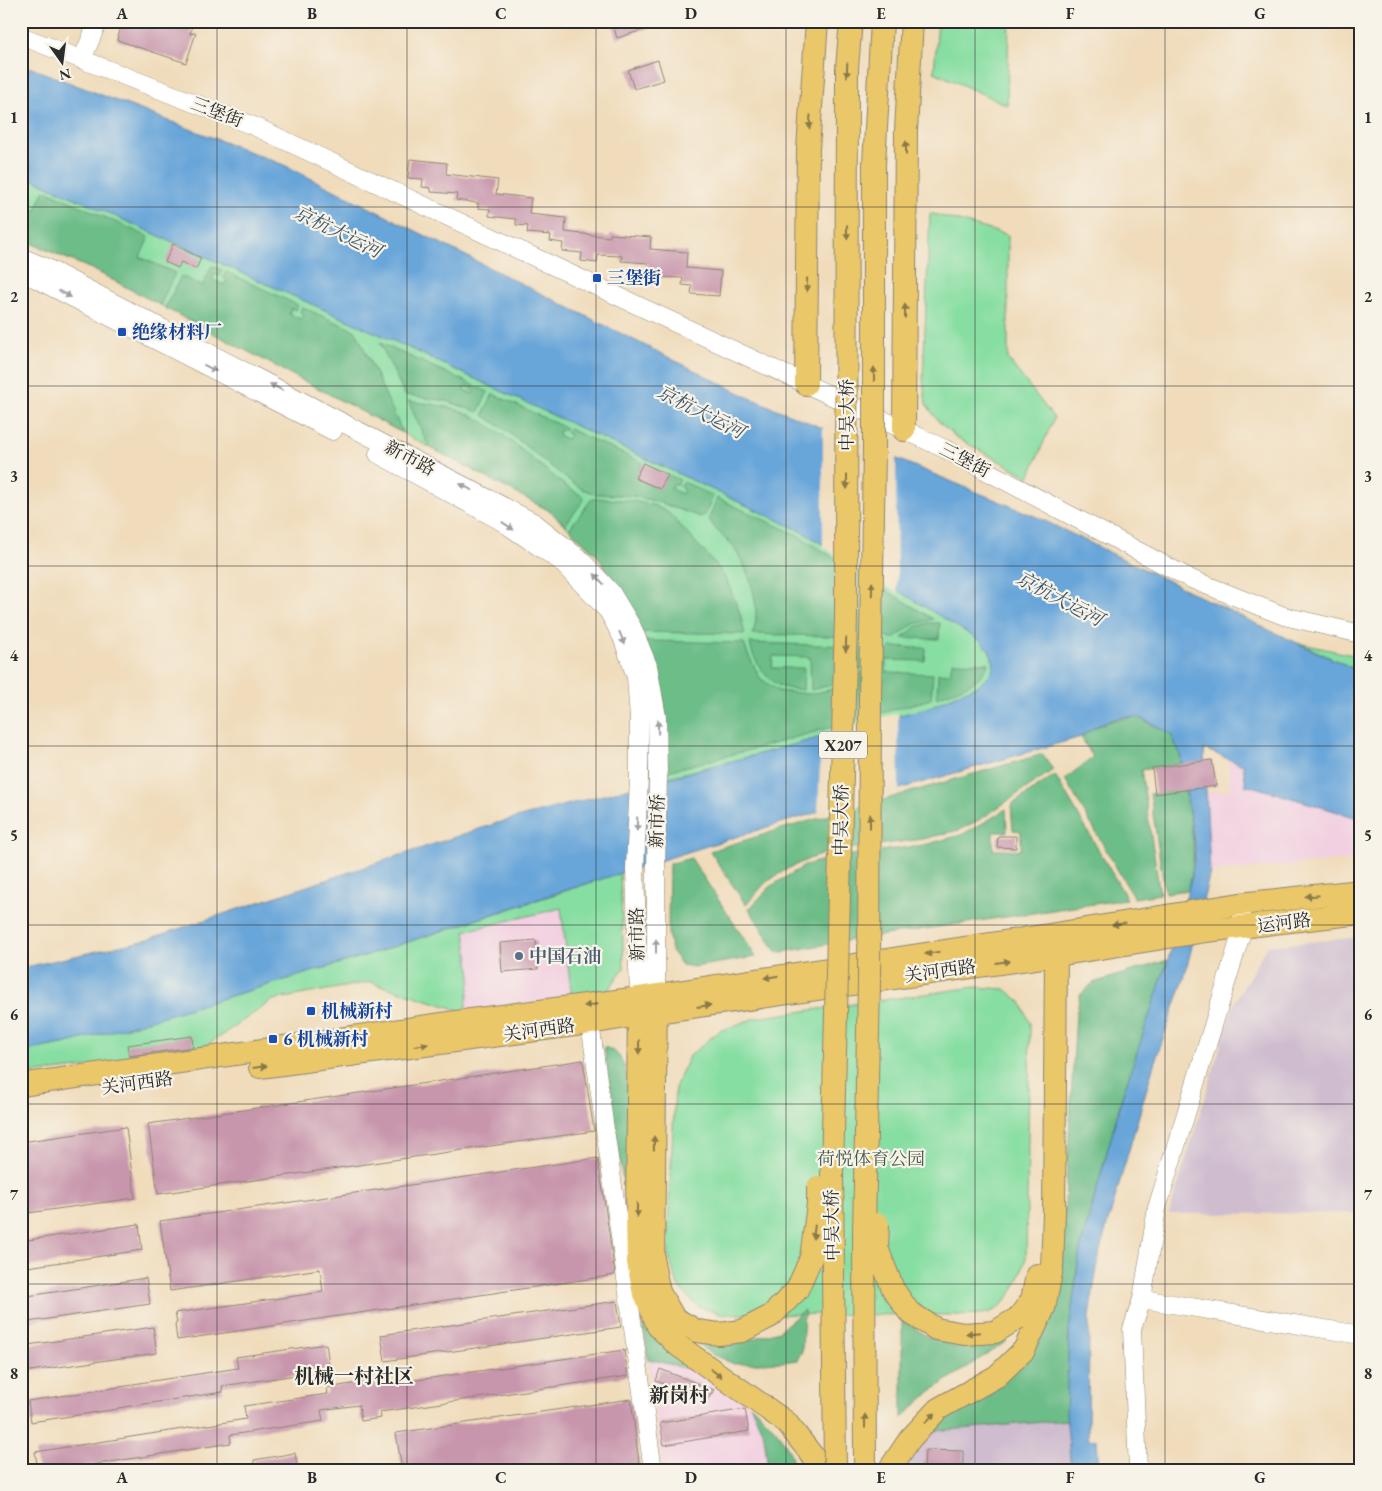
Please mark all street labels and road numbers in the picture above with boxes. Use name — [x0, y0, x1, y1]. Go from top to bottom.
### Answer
street label: 三堡街 — [188, 91, 247, 132]
street label: 中吴大桥 — [835, 379, 858, 451]
street label: 新市路 — [381, 435, 439, 480]
street label: 三堡街 — [936, 437, 995, 482]
road number: X207 — [819, 732, 867, 758]
street label: 中吴大桥 — [828, 784, 853, 856]
street label: 新市桥 — [644, 794, 669, 848]
street label: 新市路 — [625, 907, 648, 961]
street label: 运河路 — [1256, 908, 1312, 937]
street label: 关河西路 — [903, 954, 977, 987]
street label: 关河西路 — [502, 1013, 576, 1046]
street label: 关河西路 — [100, 1066, 174, 1099]
street label: 中吴大桥 — [819, 1189, 844, 1261]

